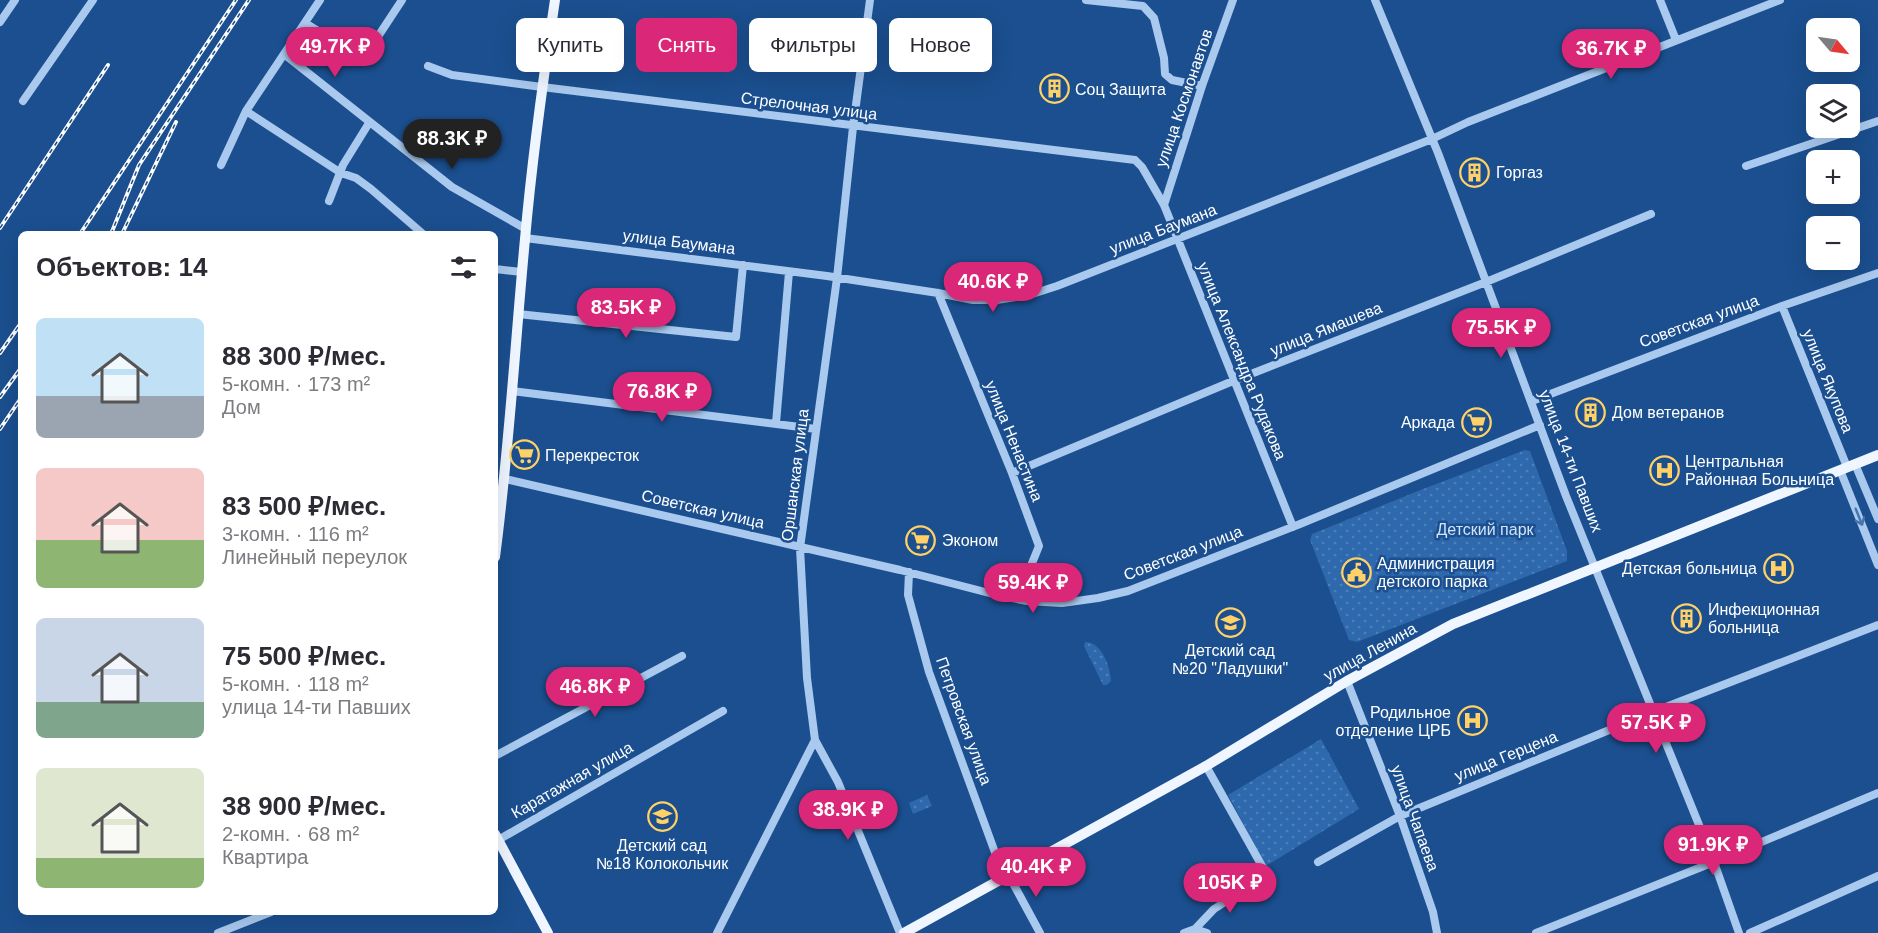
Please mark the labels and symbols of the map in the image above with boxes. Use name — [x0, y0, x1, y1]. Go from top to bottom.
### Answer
north arrow — [1806, 18, 1860, 72]
pin: 49.7K ₽ — [280, 27, 390, 78]
street label: улица Космонавтов — [1152, 27, 1216, 169]
pin: 36.7K ₽ — [1556, 29, 1666, 80]
building icon: Соц Защита — [1038, 73, 1070, 105]
place label: Соц Защита — [1075, 81, 1166, 98]
street label: Стрелочная улица — [740, 89, 878, 123]
pin: 88.3K ₽ — [397, 119, 507, 170]
building icon: Горгаз — [1459, 156, 1491, 188]
place label: Горгаз — [1496, 164, 1543, 181]
street label: улица Баумана — [1107, 201, 1219, 257]
street label: улица Баумана — [622, 227, 736, 257]
street label: улица Александра Рудакова — [1195, 260, 1290, 462]
pin: 40.6K ₽ — [938, 262, 1048, 313]
pin: 83.5K ₽ — [571, 288, 681, 339]
street label: Советская улица — [1637, 291, 1761, 350]
street label: улица Ямашева — [1268, 299, 1384, 359]
pin: 75.5K ₽ — [1446, 308, 1556, 359]
street label: улица Якупова — [1800, 327, 1857, 435]
pin: 76.8K ₽ — [607, 372, 717, 423]
street label: улица Ненастина — [982, 378, 1046, 504]
street label: улица 14-ти Павших — [1536, 387, 1606, 535]
building icon: Дом ветеранов — [1575, 396, 1607, 428]
place label: Дом ветеранов — [1612, 404, 1724, 421]
supermarket icon: Аркада — [1460, 406, 1492, 438]
street label: Оршанская улица — [778, 408, 812, 542]
place label: Аркада — [1401, 414, 1455, 431]
supermarket icon: Перекресток — [508, 439, 540, 471]
place label: Перекресток — [545, 447, 640, 464]
place label: Центральная Районная Больница — [1685, 453, 1834, 488]
hospital icon: Центральная Районная Больница — [1648, 454, 1680, 486]
street label: Советская улица — [640, 487, 766, 531]
one-way arrow — [1854, 508, 1865, 526]
park label: Детский парк — [1436, 521, 1535, 538]
street label: Советская улица — [1121, 523, 1245, 583]
supermarket icon: Эконом — [905, 524, 937, 556]
place label: Эконом — [942, 532, 998, 549]
hospital icon: Детская больница — [1762, 552, 1794, 584]
place label: Администрация детского парка — [1377, 555, 1495, 590]
public building icon: Администрация детского парка — [1340, 556, 1372, 588]
place label: Детская больница — [1622, 560, 1757, 577]
pin: 59.4K ₽ — [978, 563, 1088, 614]
place label: Инфекционная больница — [1708, 601, 1820, 636]
building icon: Инфекционная больница — [1671, 602, 1703, 634]
school or university icon: Детский сад №20 "Ладушки" — [1214, 606, 1246, 638]
street label: улица Ленина — [1321, 619, 1419, 684]
place label: Детский сад №20 "Ладушки" — [1172, 642, 1288, 677]
street label: Петровская улица — [933, 655, 995, 787]
pin: 46.8K ₽ — [540, 667, 650, 718]
pin: 57.5K ₽ — [1601, 703, 1711, 754]
place label: Родильное отделение ЦРБ — [1336, 704, 1451, 739]
hospital icon: Родильное отделение ЦРБ — [1456, 705, 1488, 737]
street label: улица Герцена — [1452, 728, 1560, 784]
street label: Каратажная улица — [508, 738, 636, 822]
street label: улица Чапаева — [1388, 763, 1442, 873]
pin: 38.9K ₽ — [793, 790, 903, 841]
school or university icon: Детский сад №18 Колокольчик — [646, 801, 678, 833]
pin: 91.9K ₽ — [1658, 825, 1768, 876]
place label: Детский сад №18 Колокольчик — [596, 837, 729, 872]
pin: 40.4K ₽ — [981, 847, 1091, 898]
pin: 105K ₽ — [1181, 863, 1279, 914]

